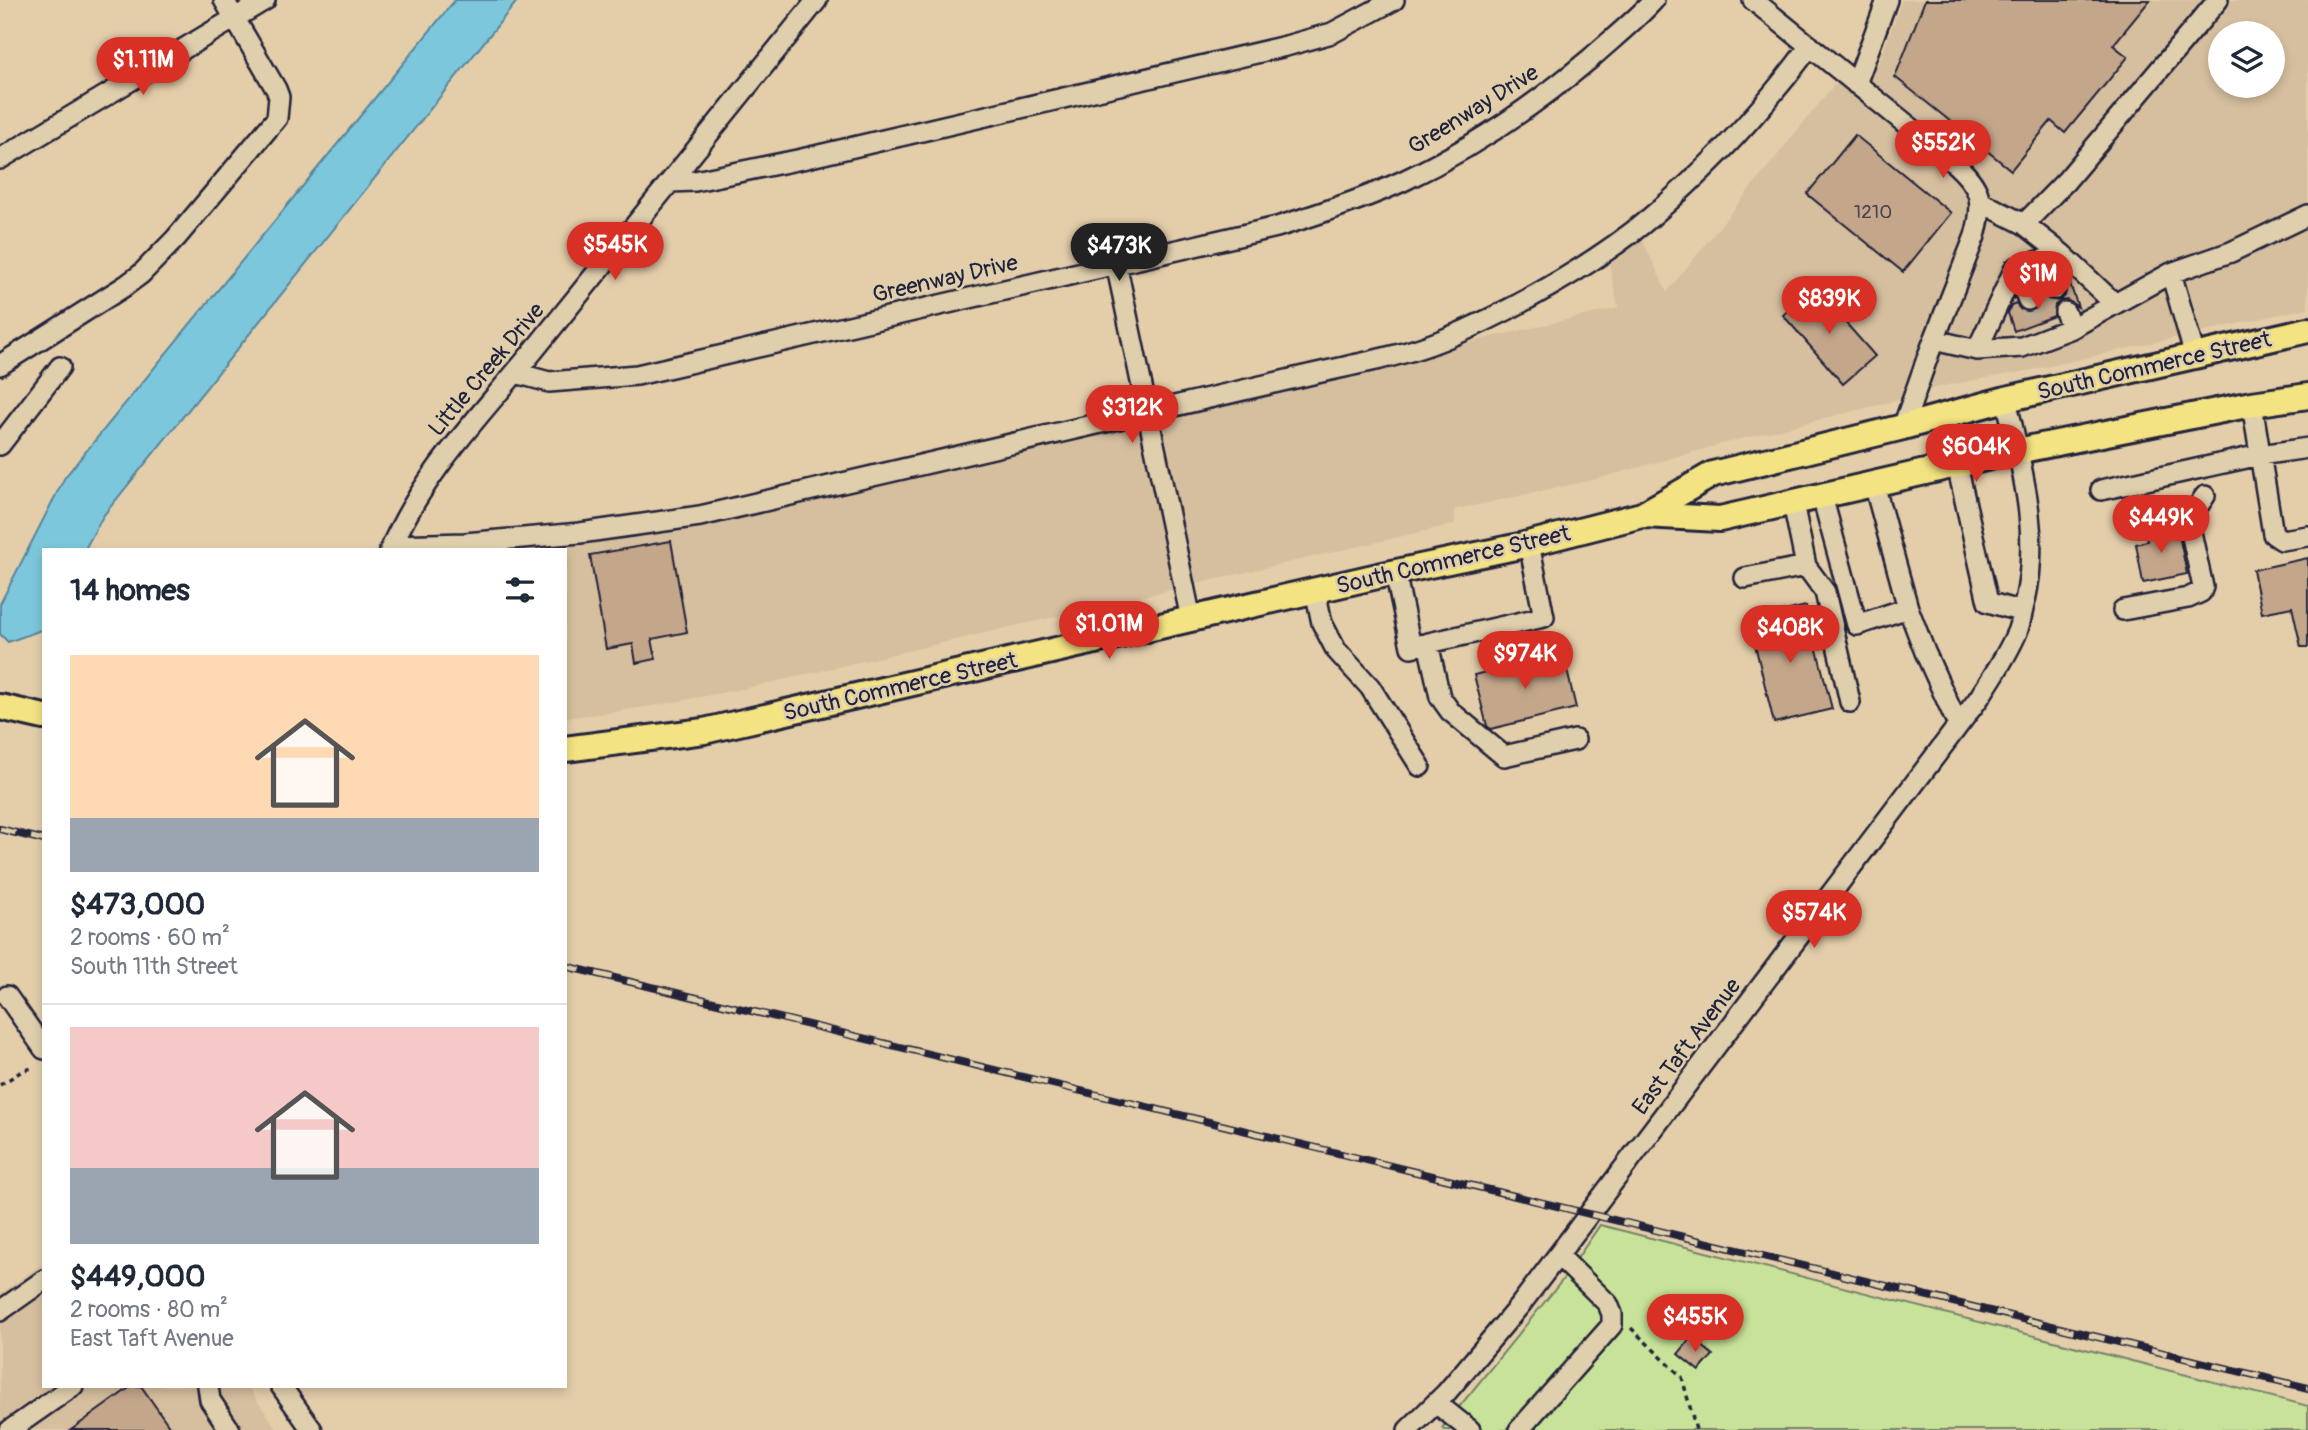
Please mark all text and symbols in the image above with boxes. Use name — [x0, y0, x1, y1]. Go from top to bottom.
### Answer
map controls — [2208, 21, 2285, 98]
button: layers — [2208, 21, 2285, 98]
pin: $1.11M — [86, 38, 200, 97]
text: $1.11M — [112, 45, 174, 74]
street label: Greenway Drive — [1403, 57, 1544, 161]
pin: $552K — [1894, 120, 1992, 180]
text: $552K — [1911, 128, 1975, 157]
house number: 1210 — [1854, 200, 1892, 224]
pin: $545K — [566, 222, 664, 282]
pin: $473K — [1070, 224, 1168, 283]
text: $545K — [583, 230, 647, 259]
text: $473K — [1087, 231, 1151, 260]
street label: Greenway Drive — [870, 248, 1021, 309]
pin: $1M — [2004, 252, 2072, 311]
text: $1M — [2019, 259, 2057, 288]
pin: $839K — [1780, 276, 1878, 336]
text: $839K — [1798, 284, 1860, 313]
street label: Little Creek Drive — [422, 296, 551, 442]
street label: South Commerce Street — [2034, 324, 2275, 407]
pin: $312K — [1083, 386, 1181, 445]
text: $312K — [1101, 393, 1163, 422]
pin: $604K — [1927, 424, 2025, 484]
text: $604K — [1942, 432, 2010, 461]
pin: $449K — [2112, 496, 2210, 555]
text: $449K — [2129, 503, 2193, 532]
street label: South Commerce Street — [1333, 518, 1574, 601]
icon: filters — [501, 571, 539, 609]
text: 14 homes — [70, 572, 190, 609]
pin: $1.01M — [1052, 602, 1166, 661]
pin: $408K — [1741, 606, 1839, 665]
text: $1.01M — [1075, 609, 1143, 638]
text: $408K — [1757, 613, 1823, 642]
pin: $974K — [1476, 632, 1574, 691]
text: $974K — [1493, 639, 1557, 668]
street label: South Commerce Street — [780, 645, 1021, 728]
icon: home — [242, 700, 368, 826]
text: $473,000 — [70, 886, 205, 923]
pin: $574K — [1765, 890, 1863, 950]
text: $574K — [1782, 898, 1846, 927]
text: 2 rooms · 60 m² — [70, 923, 230, 952]
text: South 11th Street — [70, 952, 238, 981]
street label: East Taft Avenue — [1626, 972, 1748, 1120]
icon: home — [242, 1072, 368, 1198]
text: $449,000 — [70, 1258, 206, 1295]
pin: $455K — [1646, 1294, 1744, 1354]
text: 2 rooms · 80 m² — [70, 1295, 228, 1324]
text: $455K — [1663, 1302, 1727, 1331]
text: East Taft Avenue — [70, 1324, 234, 1353]

